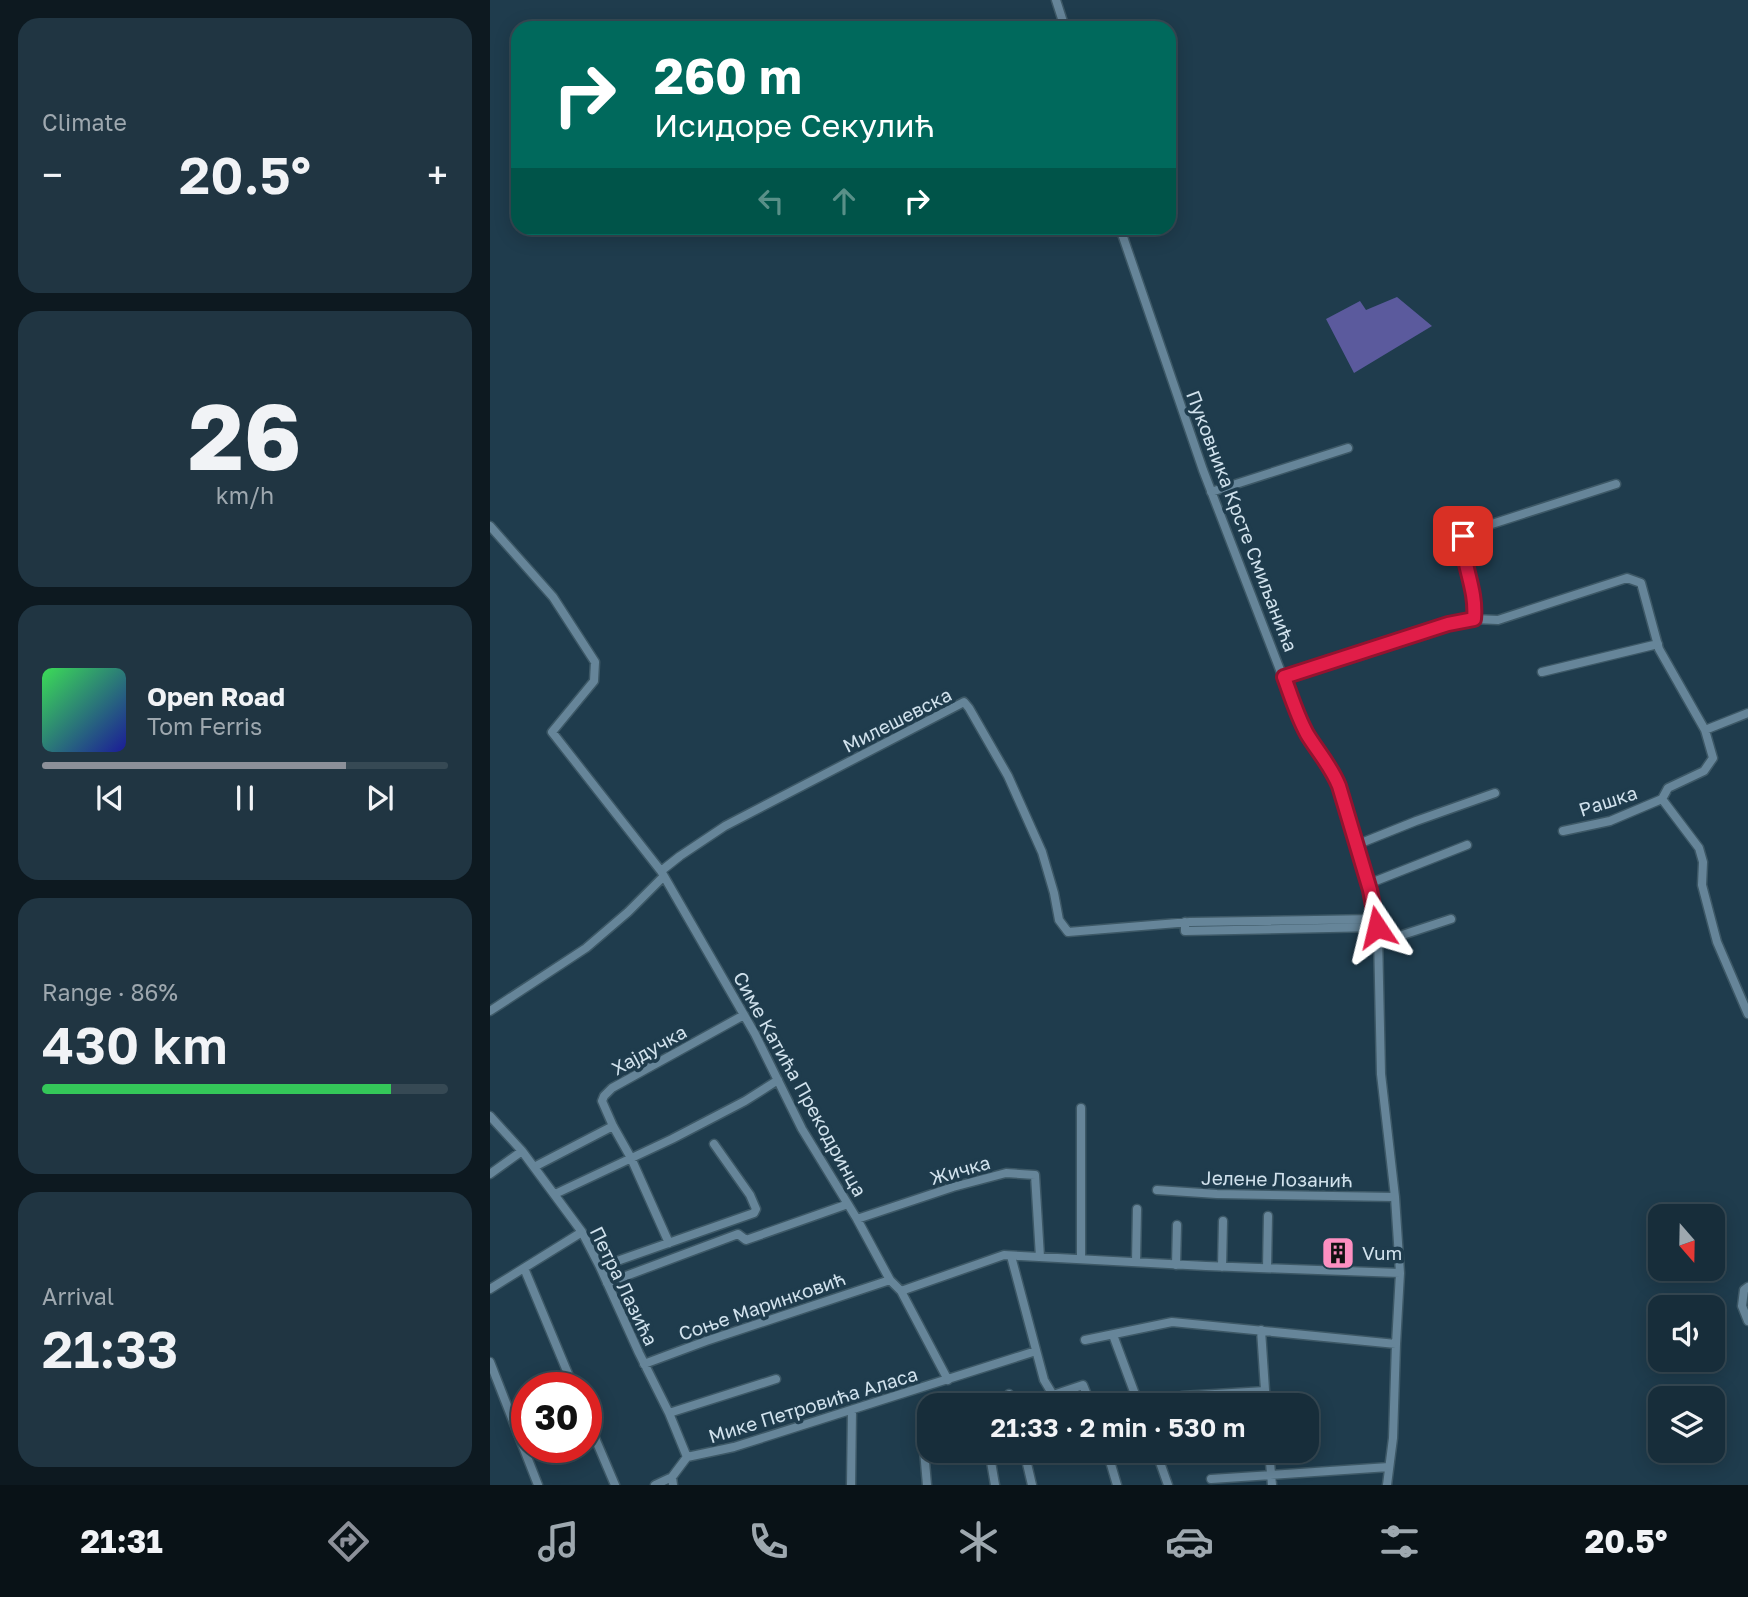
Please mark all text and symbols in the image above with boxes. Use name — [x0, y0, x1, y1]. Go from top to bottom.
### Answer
text: 260 m — [654, 46, 802, 105]
icon: right — [539, 49, 630, 140]
text: Исидоре Секулић — [654, 106, 934, 144]
text: Climate — [42, 108, 127, 136]
text: 20.5° — [179, 143, 311, 205]
text: − — [42, 152, 63, 197]
text: + — [427, 152, 448, 197]
icon: left — [752, 182, 790, 220]
icon: ahead — [825, 182, 863, 220]
icon: right — [898, 182, 936, 220]
text: 26 — [188, 381, 302, 490]
street label: Пуковника Крсте Смиљанића — [1182, 387, 1303, 655]
text: km/h — [216, 481, 274, 509]
pin — [1433, 506, 1493, 566]
icon: arrive — [1444, 517, 1482, 555]
text: Open Road — [147, 681, 285, 712]
street label: Милешевска — [839, 682, 955, 757]
text: Tom Ferris — [147, 712, 262, 740]
icon: previous — [91, 779, 129, 817]
icon: pause — [226, 779, 264, 817]
icon: next — [361, 779, 399, 817]
street label: Рашка — [1576, 780, 1640, 821]
position arrow — [1340, 890, 1414, 964]
street label: Симе Катића Прекодринца — [729, 967, 872, 1200]
text: Range · 86% — [42, 978, 178, 1006]
text: 430 km — [42, 1013, 228, 1075]
street label: Хајдучка — [607, 1020, 690, 1080]
street label: Жичка — [927, 1150, 993, 1189]
street label: Јелене Лозанић — [1201, 1166, 1353, 1191]
north arrow — [1648, 1204, 1726, 1281]
map controls — [1648, 1204, 1725, 1463]
street label: Петра Лазића — [586, 1222, 663, 1349]
building icon: Vum — [1319, 1234, 1357, 1272]
place label: Vum — [1362, 1241, 1402, 1264]
street label: Соње Маринковић — [675, 1266, 848, 1345]
text: Arrival — [42, 1282, 114, 1310]
button: sound — [1648, 1295, 1725, 1372]
text: 21:33 — [42, 1317, 178, 1379]
street label: Мике Петровића Аласа — [706, 1362, 920, 1447]
speed limit sign: 30 — [511, 1372, 602, 1463]
button: layers — [1648, 1386, 1725, 1463]
text: 21:33 · 2 min · 530 m — [990, 1412, 1246, 1443]
icon: directions — [324, 1517, 373, 1566]
icon: music — [534, 1517, 583, 1566]
icon: phone — [744, 1517, 793, 1566]
icon: climate — [954, 1517, 1003, 1566]
icon: car — [1165, 1517, 1214, 1566]
icon: filters — [1375, 1517, 1424, 1566]
text: 21:31 — [81, 1522, 163, 1560]
text: 20.5° — [1585, 1522, 1667, 1560]

